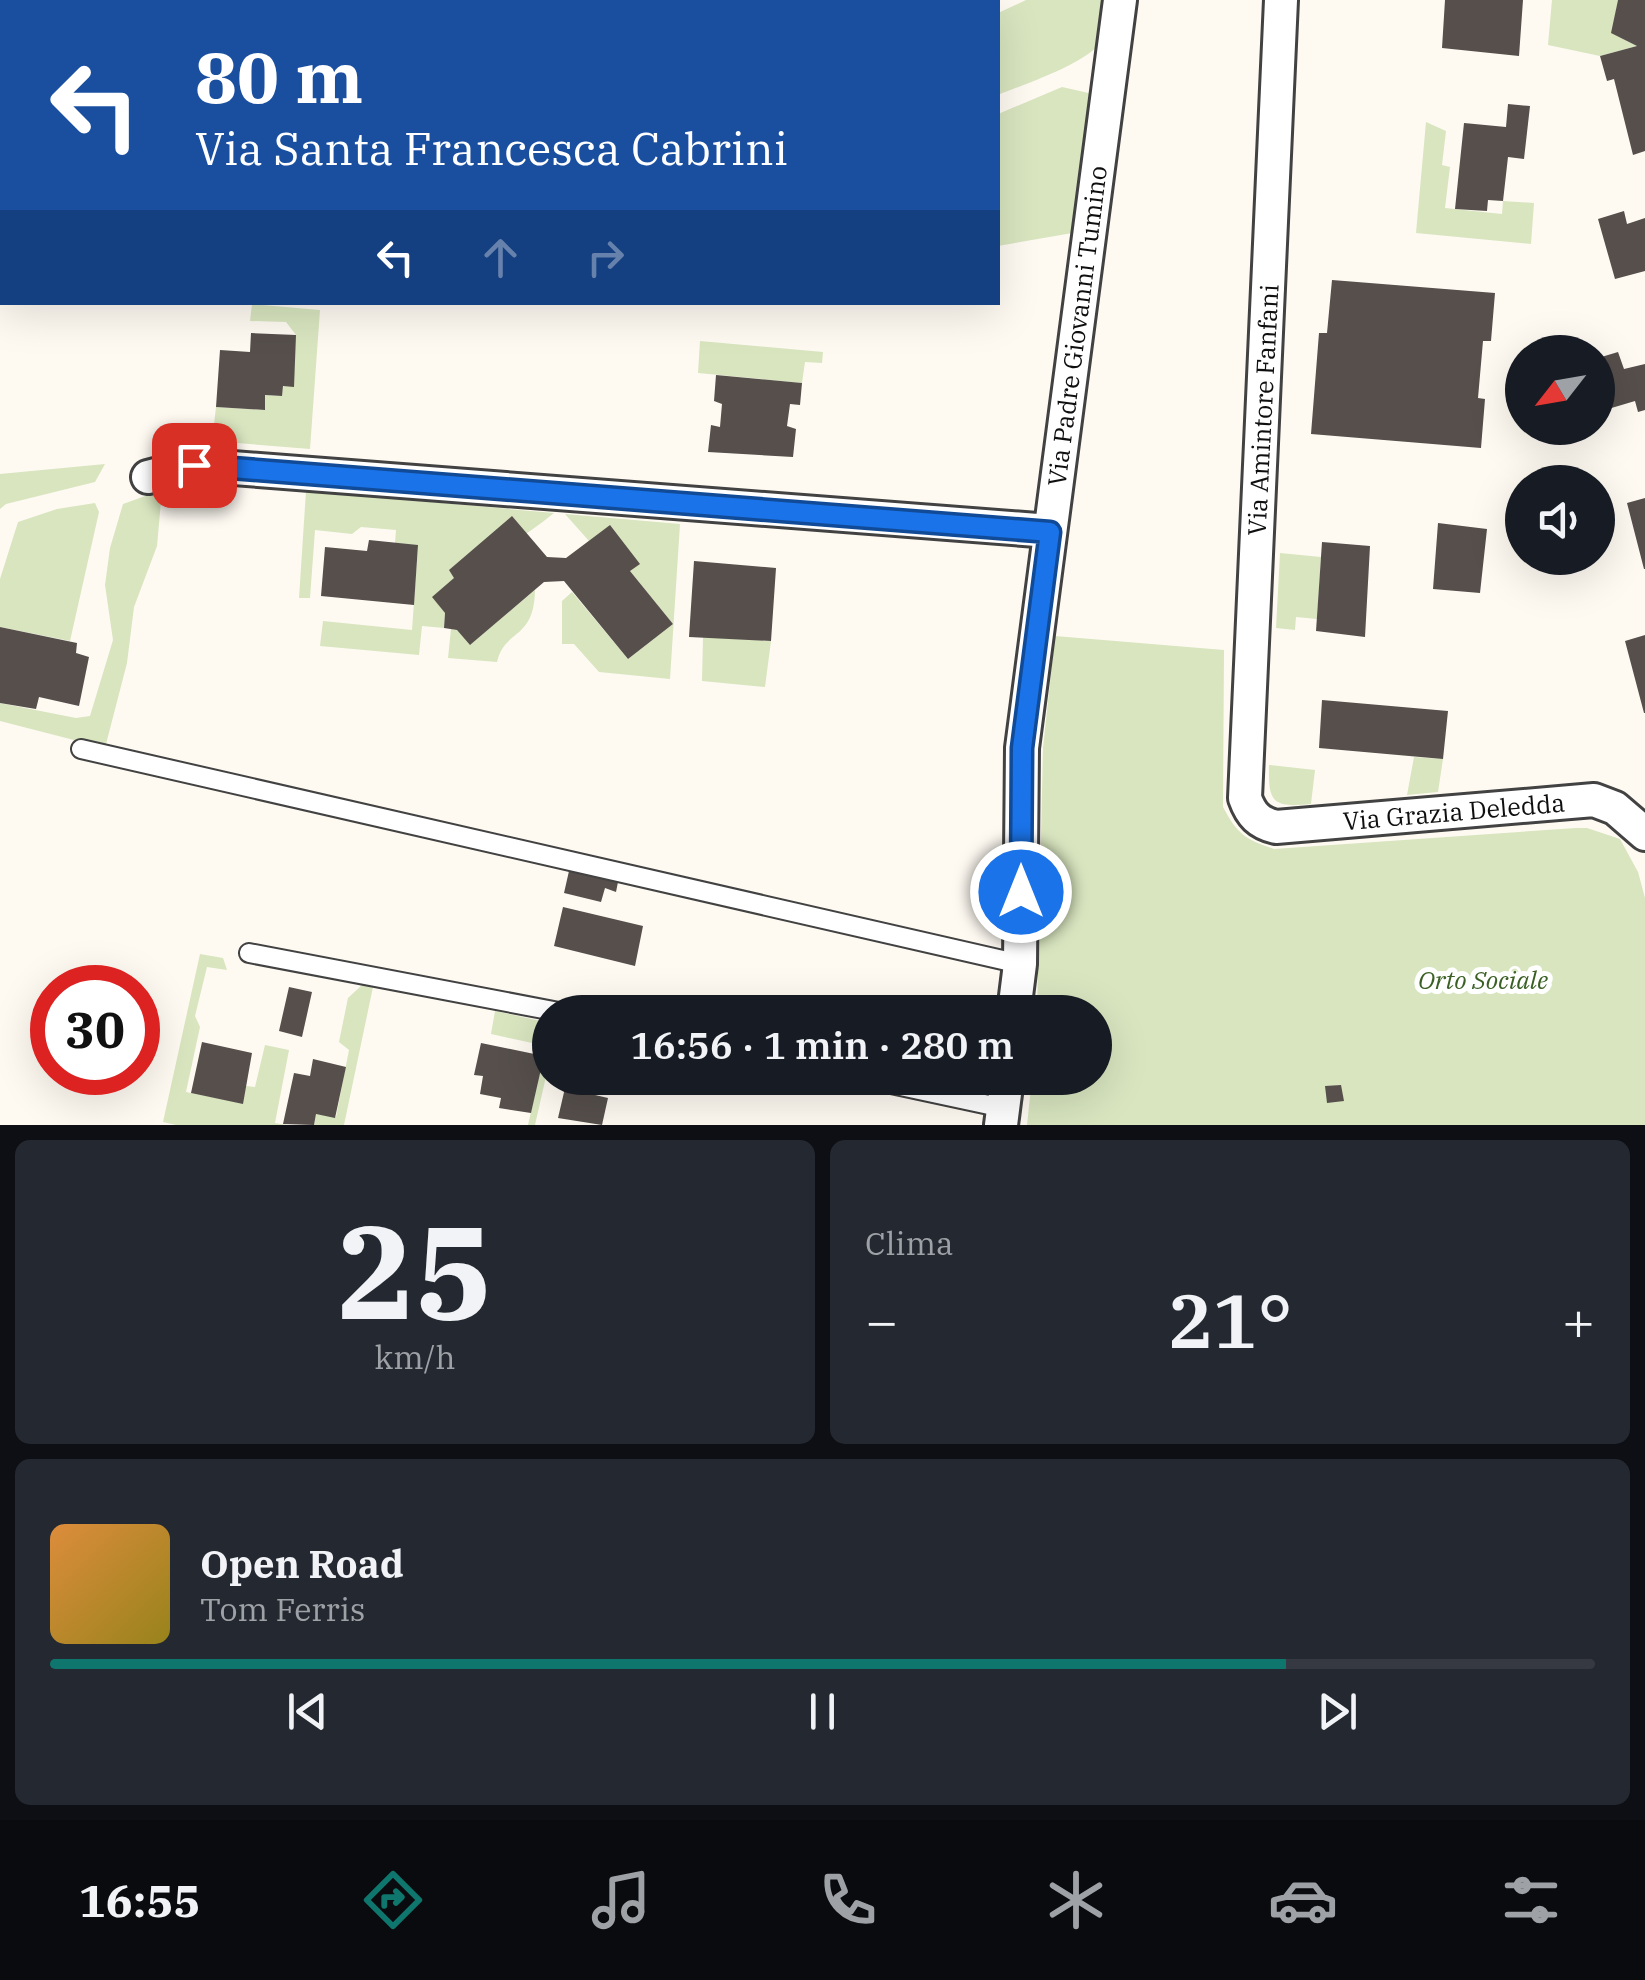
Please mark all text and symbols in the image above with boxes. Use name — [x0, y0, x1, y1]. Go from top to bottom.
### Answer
text: 80 m — [195, 31, 363, 122]
icon: left — [30, 40, 160, 170]
text: Via Santa Francesca Cabrini — [195, 119, 788, 177]
street label: Via Padre Giovanni Tumino — [1039, 164, 1114, 488]
icon: left — [368, 230, 423, 285]
icon: ahead — [473, 230, 528, 285]
icon: right — [578, 230, 633, 285]
street label: Via Amintore Fanfani — [1239, 283, 1286, 537]
north arrow — [1505, 335, 1615, 445]
map controls — [1505, 335, 1615, 575]
pin — [152, 423, 237, 508]
icon: arrive — [167, 438, 222, 493]
button: sound — [1505, 465, 1615, 575]
street label: Via Grazia Deledda — [1341, 786, 1566, 837]
position arrow — [969, 840, 1073, 944]
park label: Orto Sociale — [1418, 963, 1548, 996]
speed limit sign: 30 — [30, 965, 160, 1095]
text: 16:56 · 1 min · 280 m — [630, 1020, 1014, 1069]
text: 25 — [337, 1186, 493, 1355]
text: Clima — [865, 1222, 953, 1264]
text: 21° — [1167, 1271, 1293, 1369]
text: − — [865, 1285, 898, 1356]
text: + — [1562, 1285, 1595, 1356]
text: km/h — [375, 1336, 455, 1378]
text: Open Road — [200, 1539, 404, 1588]
text: Tom Ferris — [200, 1588, 365, 1630]
icon: previous — [280, 1684, 335, 1739]
icon: pause — [795, 1684, 850, 1739]
icon: next — [1310, 1684, 1365, 1739]
icon: directions — [358, 1865, 428, 1935]
icon: music — [586, 1865, 656, 1935]
icon: phone — [813, 1865, 883, 1935]
icon: climate — [1041, 1865, 1111, 1935]
icon: car — [1268, 1865, 1338, 1935]
icon: filters — [1496, 1865, 1566, 1935]
text: 16:55 — [79, 1871, 200, 1929]

